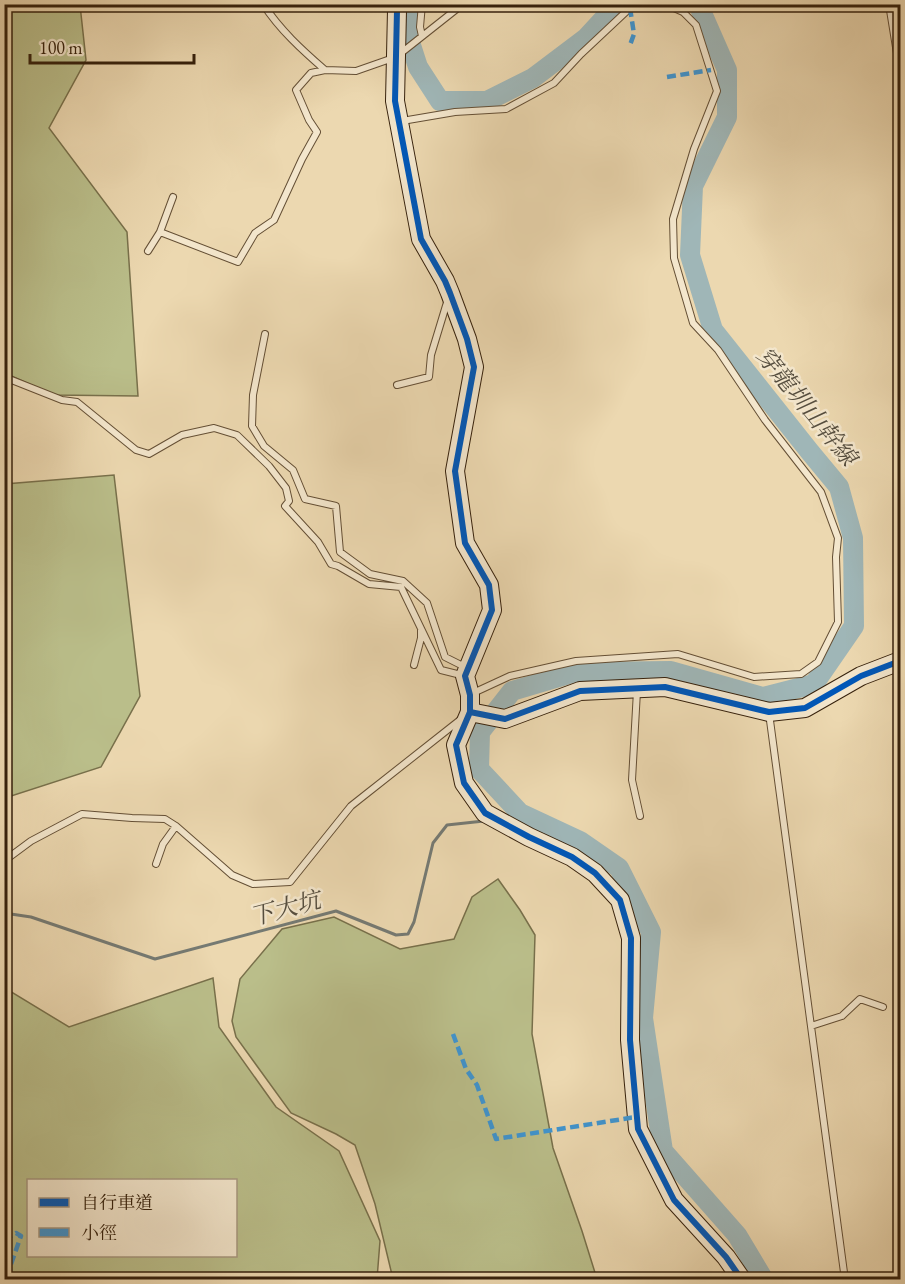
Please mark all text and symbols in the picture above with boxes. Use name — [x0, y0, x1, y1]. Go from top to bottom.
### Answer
scale bar — [30, 27, 194, 65]
text: 100 m — [39, 36, 83, 59]
water label: 穿龍圳山幹線 — [750, 340, 866, 474]
water label: 下大坑 — [246, 883, 328, 932]
legend — [27, 1179, 237, 1257]
text: 自行車道 — [81, 1191, 153, 1214]
text: 小徑 — [81, 1221, 117, 1244]

